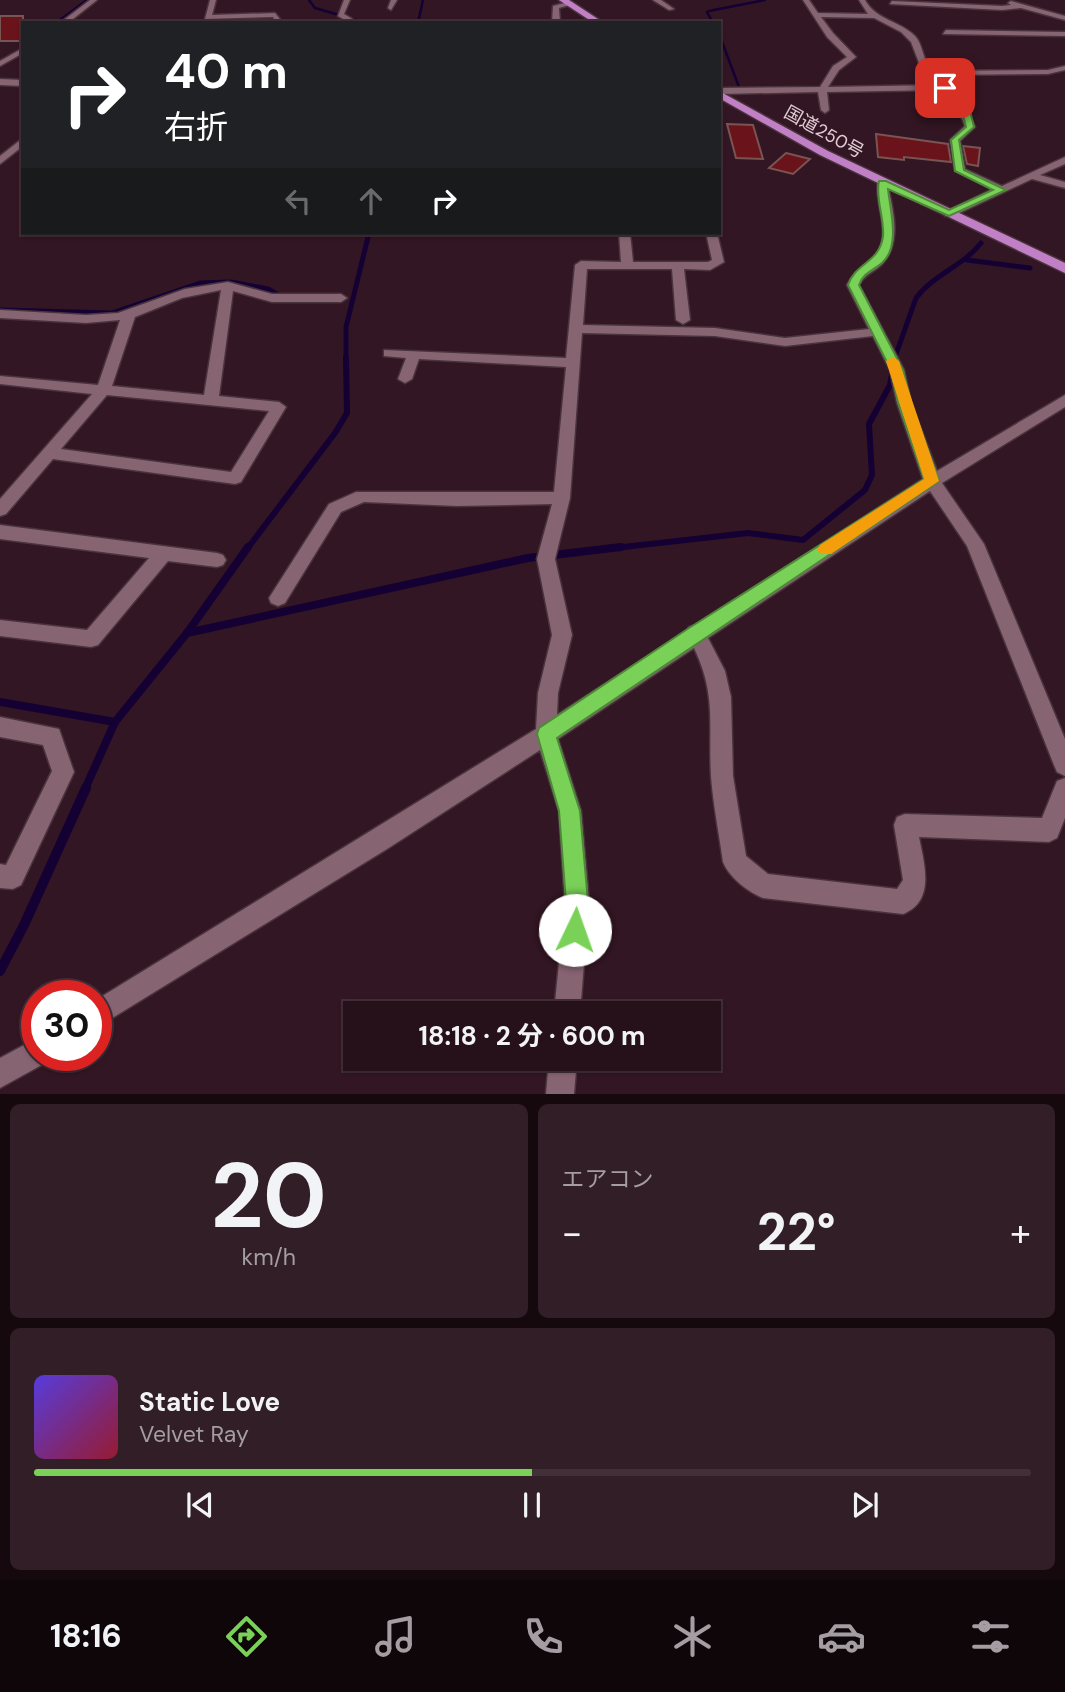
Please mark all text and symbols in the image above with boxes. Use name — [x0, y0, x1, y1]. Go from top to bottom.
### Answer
text: 40 m — [164, 39, 288, 103]
icon: right — [49, 49, 140, 140]
pin — [915, 58, 975, 118]
icon: arrive — [926, 69, 964, 107]
street label: 国道250号 — [780, 100, 868, 164]
text: 右折 — [164, 106, 228, 148]
icon: left — [279, 182, 317, 220]
icon: ahead — [352, 182, 390, 220]
icon: right — [425, 182, 463, 220]
position arrow — [538, 893, 612, 967]
speed limit sign: 30 — [21, 980, 112, 1071]
text: 18:18 · 2 分 · 600 m — [419, 1019, 645, 1053]
text: 20 — [211, 1137, 327, 1255]
text: エアコン — [562, 1164, 654, 1194]
text: 22° — [757, 1198, 836, 1266]
text: − — [562, 1208, 582, 1258]
text: + — [1010, 1208, 1031, 1258]
text: km/h — [242, 1242, 296, 1272]
text: Static Love — [139, 1385, 280, 1419]
text: Velvet Ray — [139, 1419, 249, 1449]
icon: previous — [181, 1486, 219, 1524]
icon: pause — [513, 1486, 551, 1524]
icon: next — [846, 1486, 884, 1524]
icon: directions — [222, 1612, 271, 1661]
icon: music — [371, 1612, 420, 1661]
icon: phone — [519, 1612, 568, 1661]
icon: climate — [668, 1612, 717, 1661]
icon: car — [817, 1612, 866, 1661]
icon: filters — [966, 1612, 1015, 1661]
text: 18:16 — [50, 1615, 122, 1657]

